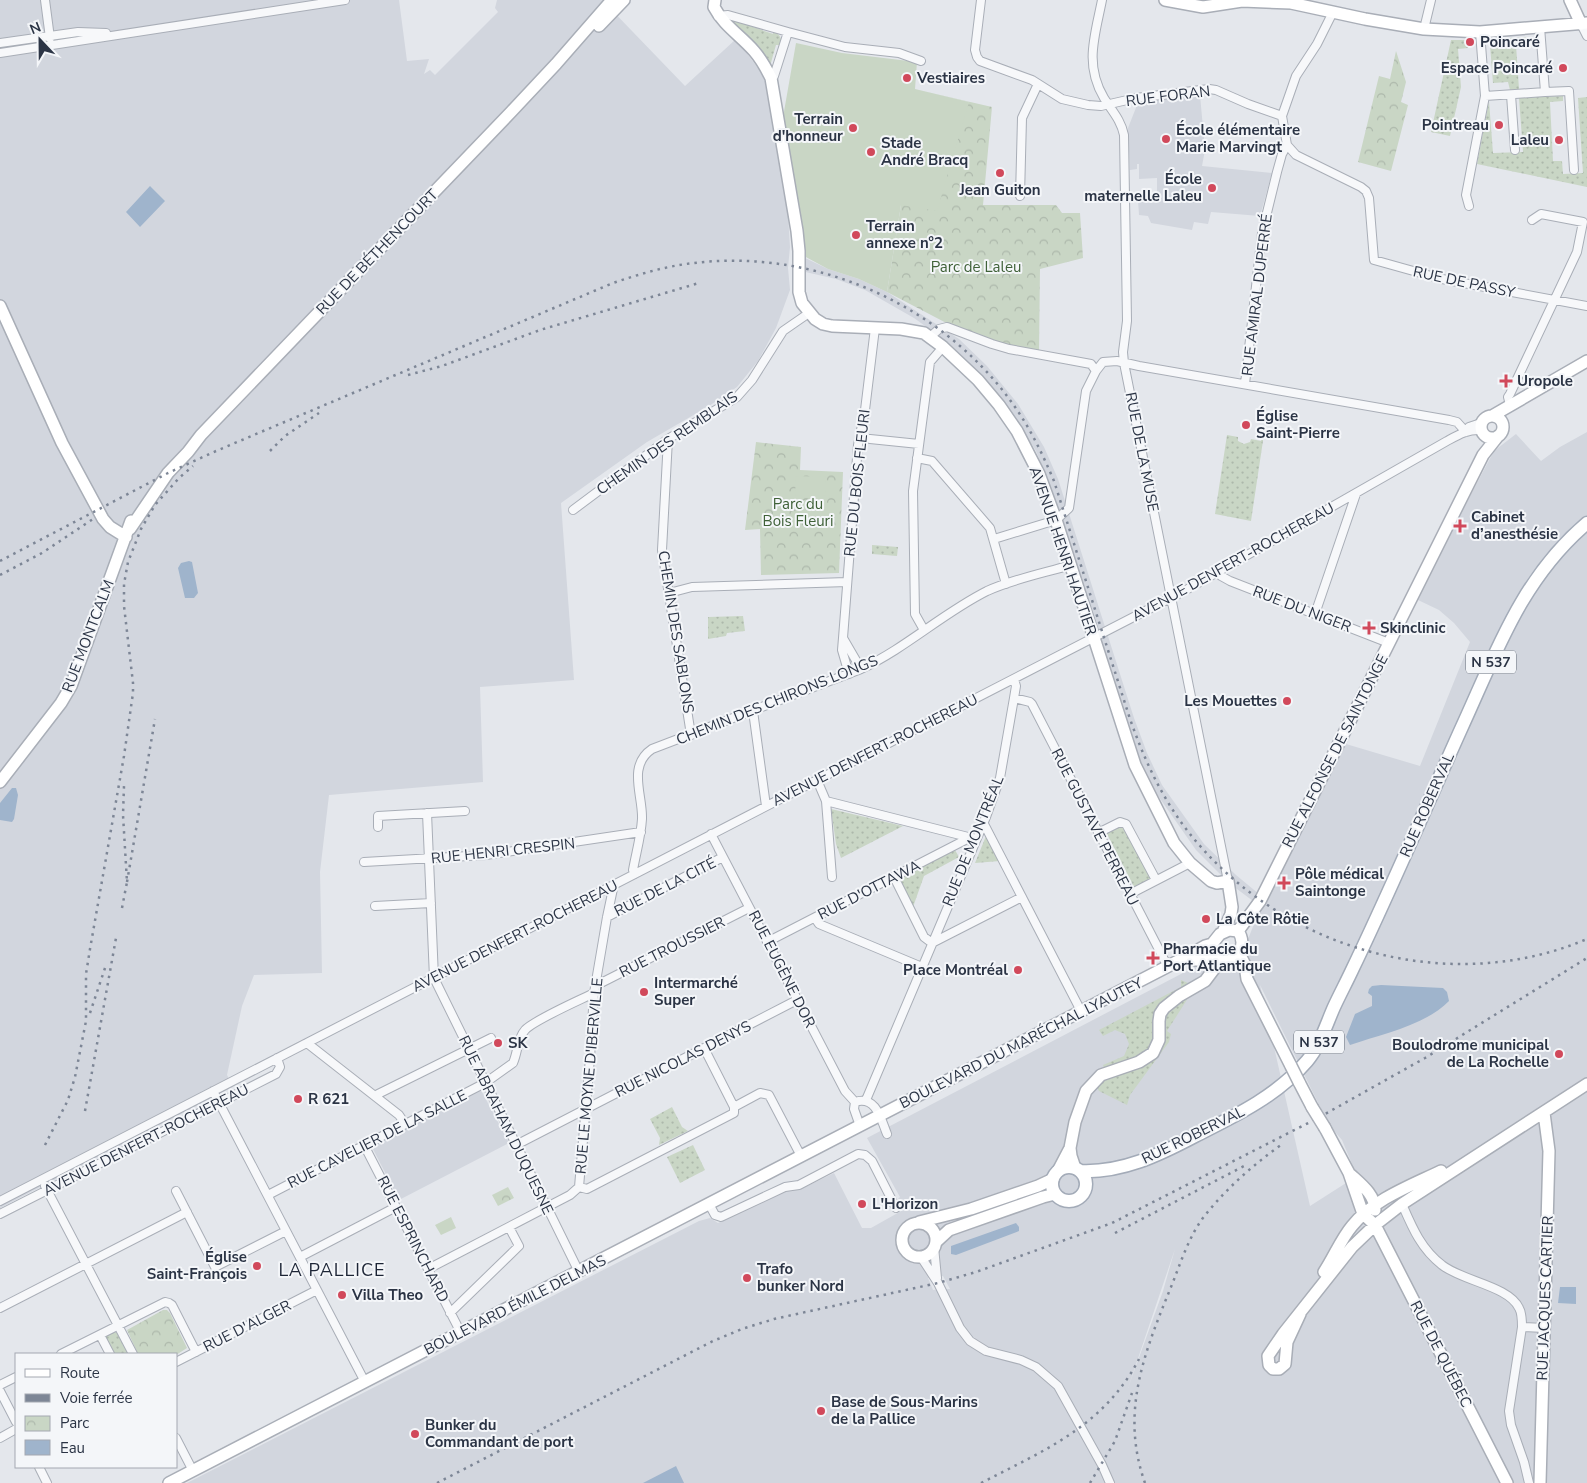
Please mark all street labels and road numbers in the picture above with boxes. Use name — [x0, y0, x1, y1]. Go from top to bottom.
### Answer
street label: RUE FORAN — [1125, 81, 1211, 111]
street label: RUE DE BÉTHENCOURT — [312, 185, 442, 319]
street label: RUE AMIRAL DUPERRÉ — [1237, 213, 1277, 377]
street label: RUE DE PASSY — [1411, 261, 1518, 303]
street label: CHEMIN DES REMBLAIS — [592, 387, 742, 499]
street label: RUE DE LA MUSE — [1121, 390, 1163, 514]
street label: RUE DU BOIS FLEURI — [839, 408, 875, 558]
street label: AVENUE HENRI HAUTIER — [1025, 464, 1101, 638]
street label: AVENUE DENFERT-ROCHEREAU — [1128, 498, 1338, 626]
street label: CHEMIN DES SABLONS — [653, 549, 699, 715]
street label: RUE MONTCALM — [57, 577, 119, 695]
street label: RUE DU NIGER — [1250, 581, 1354, 637]
street label: CHEMIN DES CHIRONS LONGS — [673, 650, 881, 750]
road number: N 537 — [1466, 650, 1516, 674]
street label: RUE ALFONSE DE SAINTONGE — [1277, 651, 1393, 851]
street label: AVENUE DENFERT-ROCHEREAU — [769, 689, 981, 811]
street label: RUE GUSTAVE PERREAU — [1047, 745, 1143, 909]
street label: RUE ROBERVAL — [1395, 750, 1459, 860]
street label: RUE DE MONTRÉAL — [938, 773, 1008, 909]
street label: RUE HENRI CRESPIN — [430, 833, 576, 869]
street label: RUE DE LA CITÉ — [611, 853, 719, 921]
street label: RUE D'OTTAWA — [814, 855, 924, 924]
street label: AVENUE DENFERT-ROCHEREAU — [409, 875, 621, 997]
street label: RUE EUGÈNE DOR — [744, 907, 820, 1031]
street label: RUE TROUSSIER — [616, 912, 728, 982]
street label: BOULEVARD DU MARÉCHAL LYAUTEY — [896, 972, 1147, 1113]
street label: RUE LE MOYNE D'IBERVILLE — [570, 977, 608, 1175]
street label: RUE NICOLAS DENYS — [611, 1016, 755, 1102]
road number: N 537 — [1294, 1030, 1344, 1054]
street label: RUE ABRAHAM DUQUESNE — [454, 1032, 558, 1218]
street label: AVENUE DENFERT-ROCHEREAU — [40, 1079, 252, 1201]
street label: RUE CAVELIER DE LA SALLE — [284, 1085, 470, 1193]
street label: RUE ROBERVAL — [1138, 1101, 1248, 1169]
street label: RUE ESPRINCHARD — [372, 1172, 454, 1306]
street label: RUE JACQUES CARTIER — [1532, 1215, 1558, 1381]
street label: BOULEVARD ÉMILE DELMAS — [421, 1250, 609, 1360]
street label: RUE D'ALGER — [200, 1295, 294, 1357]
street label: RUE DE QUÉBEC — [1405, 1297, 1477, 1411]

